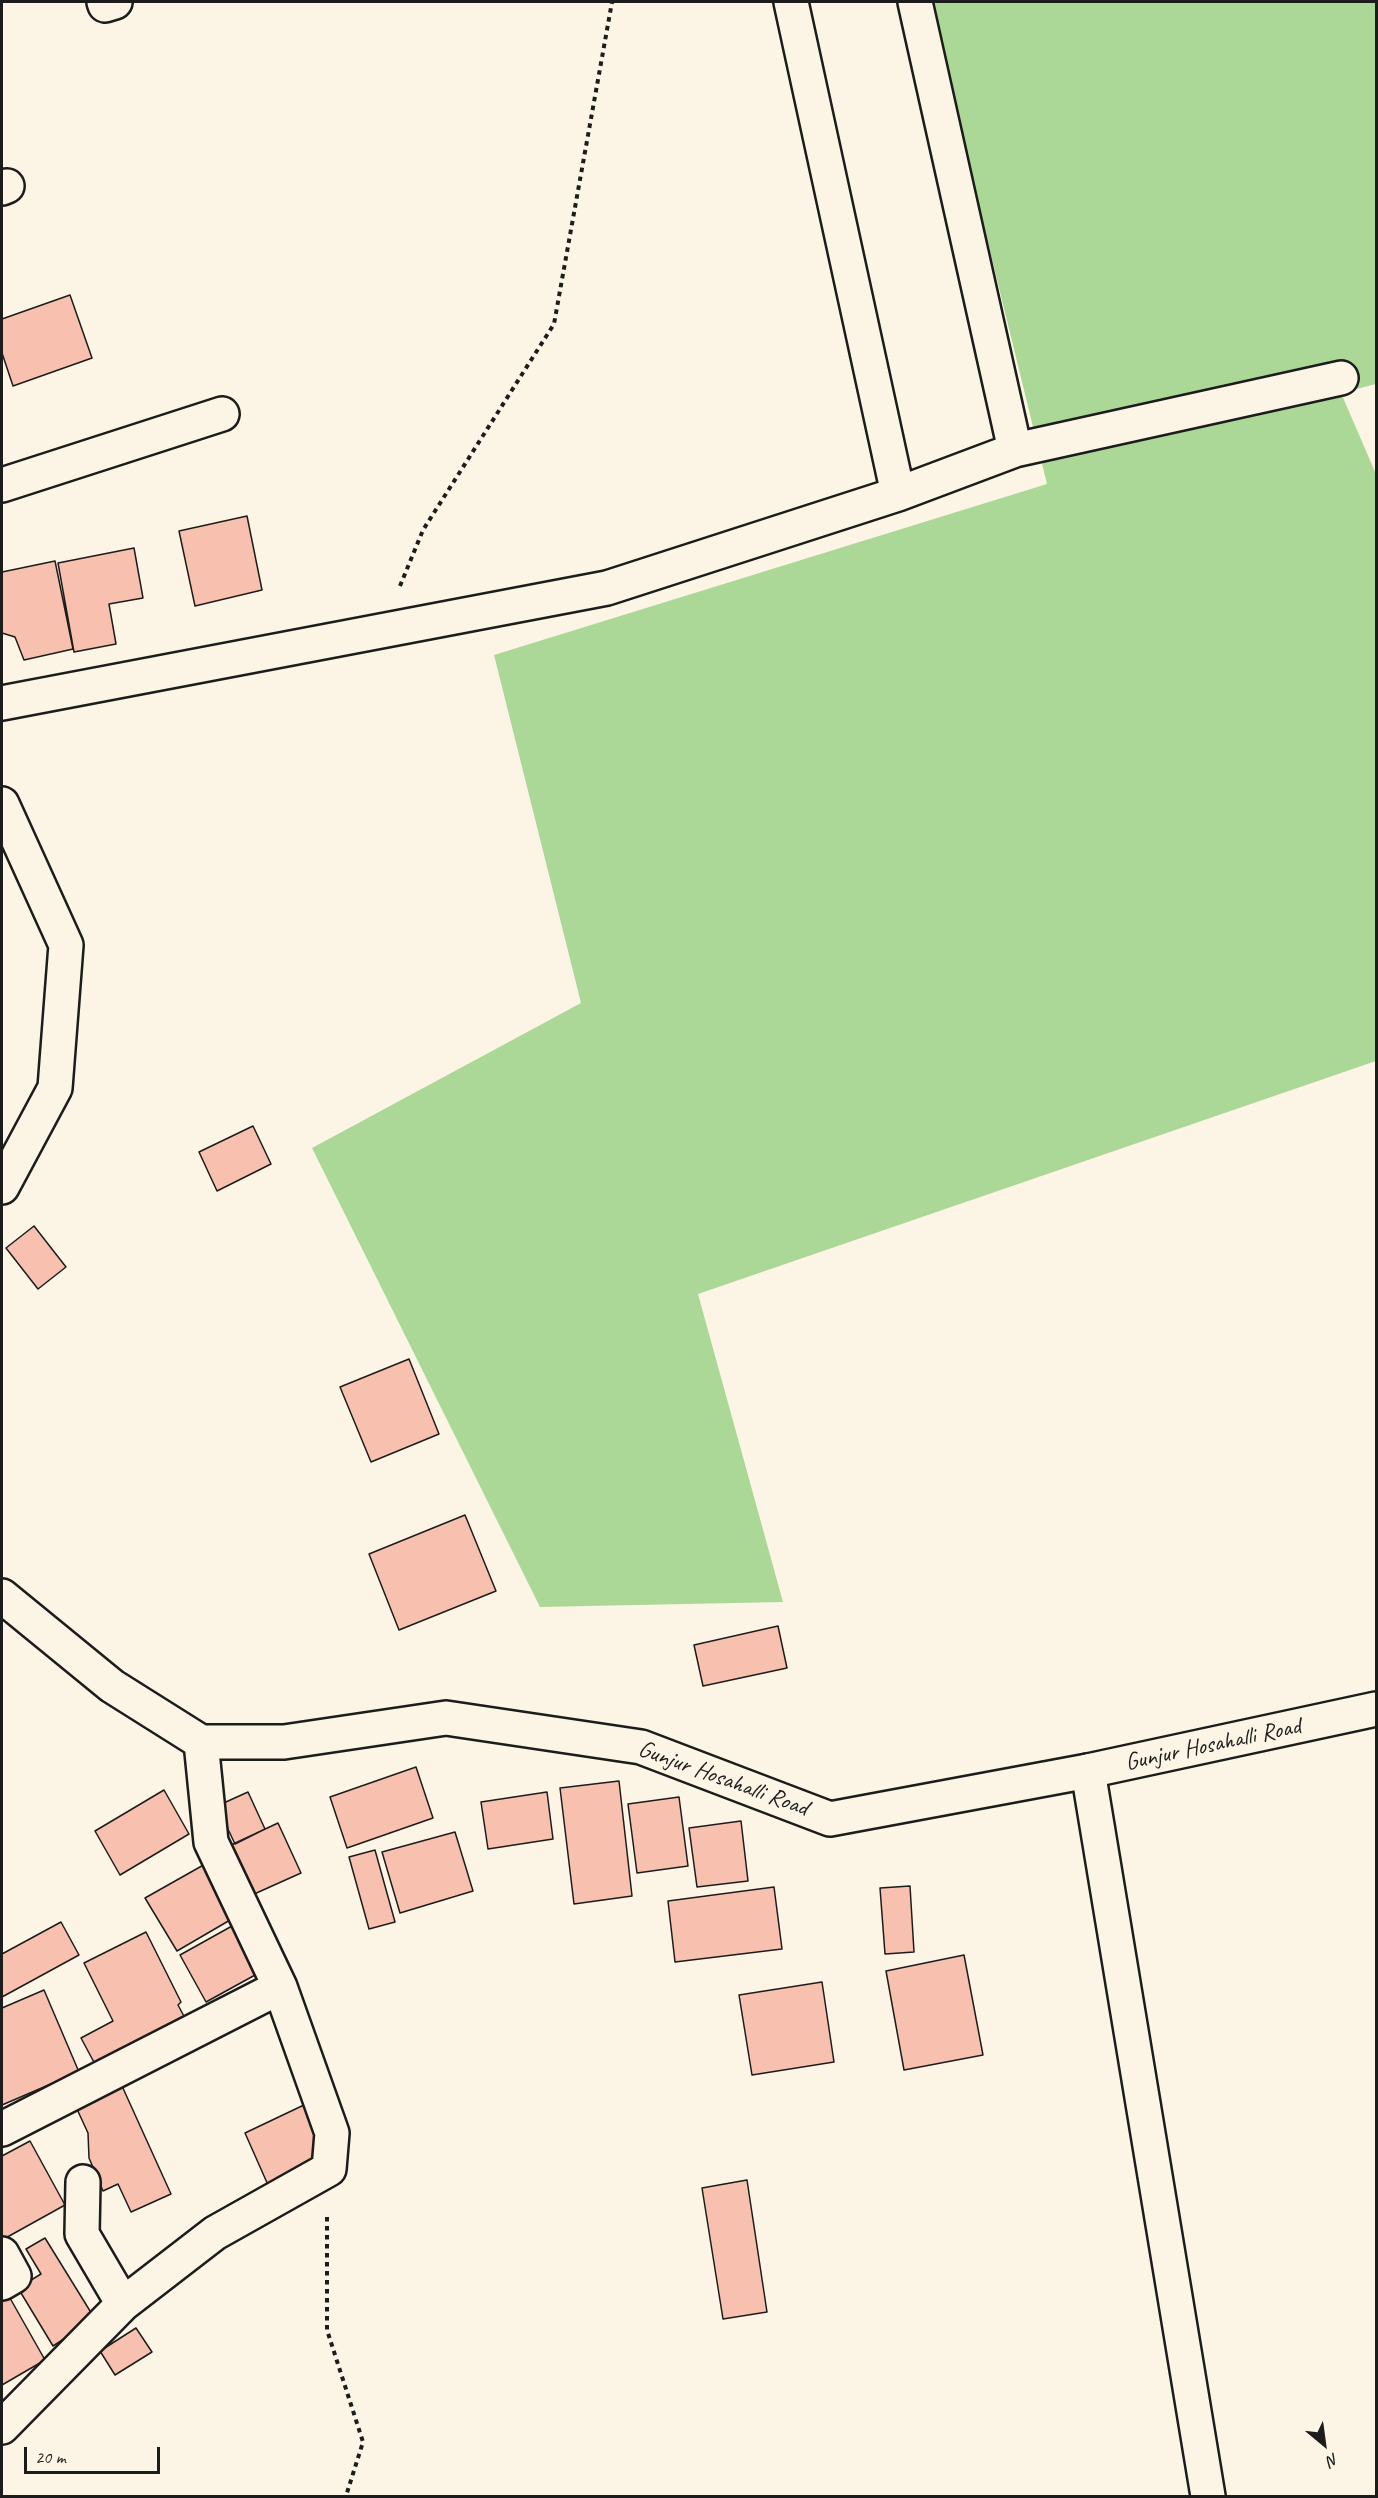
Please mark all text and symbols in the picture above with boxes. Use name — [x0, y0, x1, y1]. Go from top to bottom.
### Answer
street label: Gunjur Hosahalli Road — [1123, 1712, 1303, 1778]
street label: Gunjur Hosahalli Road — [634, 1735, 812, 1823]
north arrow — [1294, 2414, 1354, 2474]
scale bar — [27, 2435, 164, 2473]
text: 20 m — [35, 2446, 66, 2468]
text: N — [1324, 2449, 1342, 2471]

